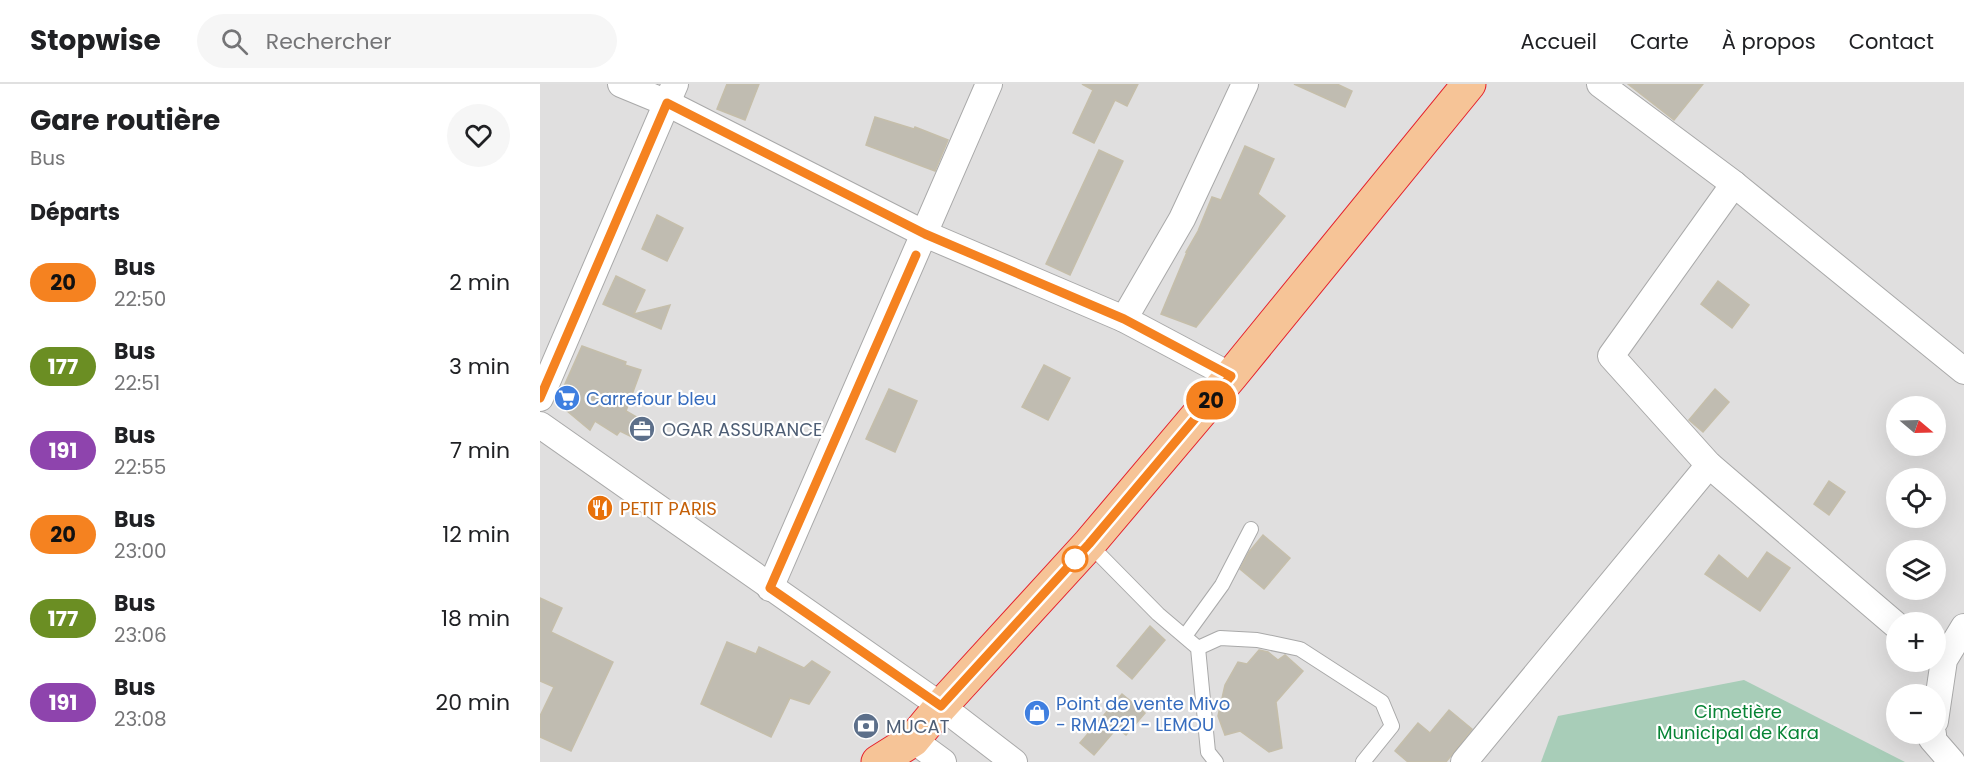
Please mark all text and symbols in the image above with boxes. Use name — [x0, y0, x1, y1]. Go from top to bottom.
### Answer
search box — [197, 14, 617, 68]
text: Stopwise — [30, 21, 161, 60]
icon: search — [218, 25, 251, 58]
text: Rechercher — [266, 26, 391, 57]
text: Accueil — [1520, 27, 1597, 56]
text: Carte — [1630, 27, 1689, 56]
text: À propos — [1722, 27, 1816, 56]
text: Contact — [1849, 27, 1934, 56]
text: Gare routière — [30, 101, 220, 140]
button: heart — [447, 104, 510, 167]
text: Bus — [30, 144, 66, 172]
text: Départs — [30, 197, 120, 228]
text: Bus — [114, 252, 156, 283]
text: 2 min — [449, 267, 510, 298]
text: 20 — [50, 268, 76, 297]
text: 22:50 — [114, 285, 166, 313]
text: Bus — [114, 336, 156, 367]
text: 3 min — [449, 351, 510, 382]
text: 177 — [48, 352, 78, 381]
text: 22:51 — [114, 369, 160, 397]
line badge: 20 — [1184, 380, 1238, 420]
supermarket icon: Carrefour bleu — [552, 383, 582, 413]
place label: Carrefour bleu — [586, 386, 716, 411]
text: 20 — [1198, 386, 1224, 415]
north arrow — [1886, 396, 1946, 456]
map controls — [1886, 396, 1946, 744]
office icon: OGAR ASSURANCE — [627, 414, 657, 444]
place label: OGAR ASSURANCE — [662, 417, 822, 442]
text: Bus — [114, 420, 156, 451]
text: 7 min — [450, 435, 510, 466]
text: 191 — [49, 436, 77, 465]
text: 22:55 — [114, 453, 166, 481]
button: locate — [1886, 468, 1946, 528]
restaurant icon: PETIT PARIS — [585, 493, 615, 523]
place label: PETIT PARIS — [620, 496, 717, 521]
text: Bus — [114, 504, 156, 535]
text: 12 min — [442, 519, 510, 550]
text: 20 — [50, 520, 76, 549]
text: 23:00 — [114, 537, 167, 565]
button: layers — [1886, 540, 1946, 600]
unlabelled marker — [1062, 546, 1088, 572]
text: Bus — [114, 588, 156, 619]
text: 18 min — [441, 603, 510, 634]
text: 177 — [48, 604, 78, 633]
button: + — [1886, 612, 1946, 672]
text: 23:06 — [114, 621, 167, 649]
text: Bus — [114, 672, 156, 703]
button: − — [1886, 684, 1946, 744]
text: 20 min — [436, 687, 510, 718]
text: 191 — [49, 688, 77, 717]
place label: Point de vente Mivo - RMA221 - LEMOU — [1056, 691, 1230, 737]
shop icon: Point de vente Mivo - RMA221 - LEMOU — [1022, 698, 1052, 728]
park label: Cimetière Municipal de Kara — [1657, 699, 1819, 745]
text: 23:08 — [114, 705, 167, 733]
bank icon: MUCAT — [851, 711, 881, 741]
place label: MUCAT — [886, 714, 950, 739]

